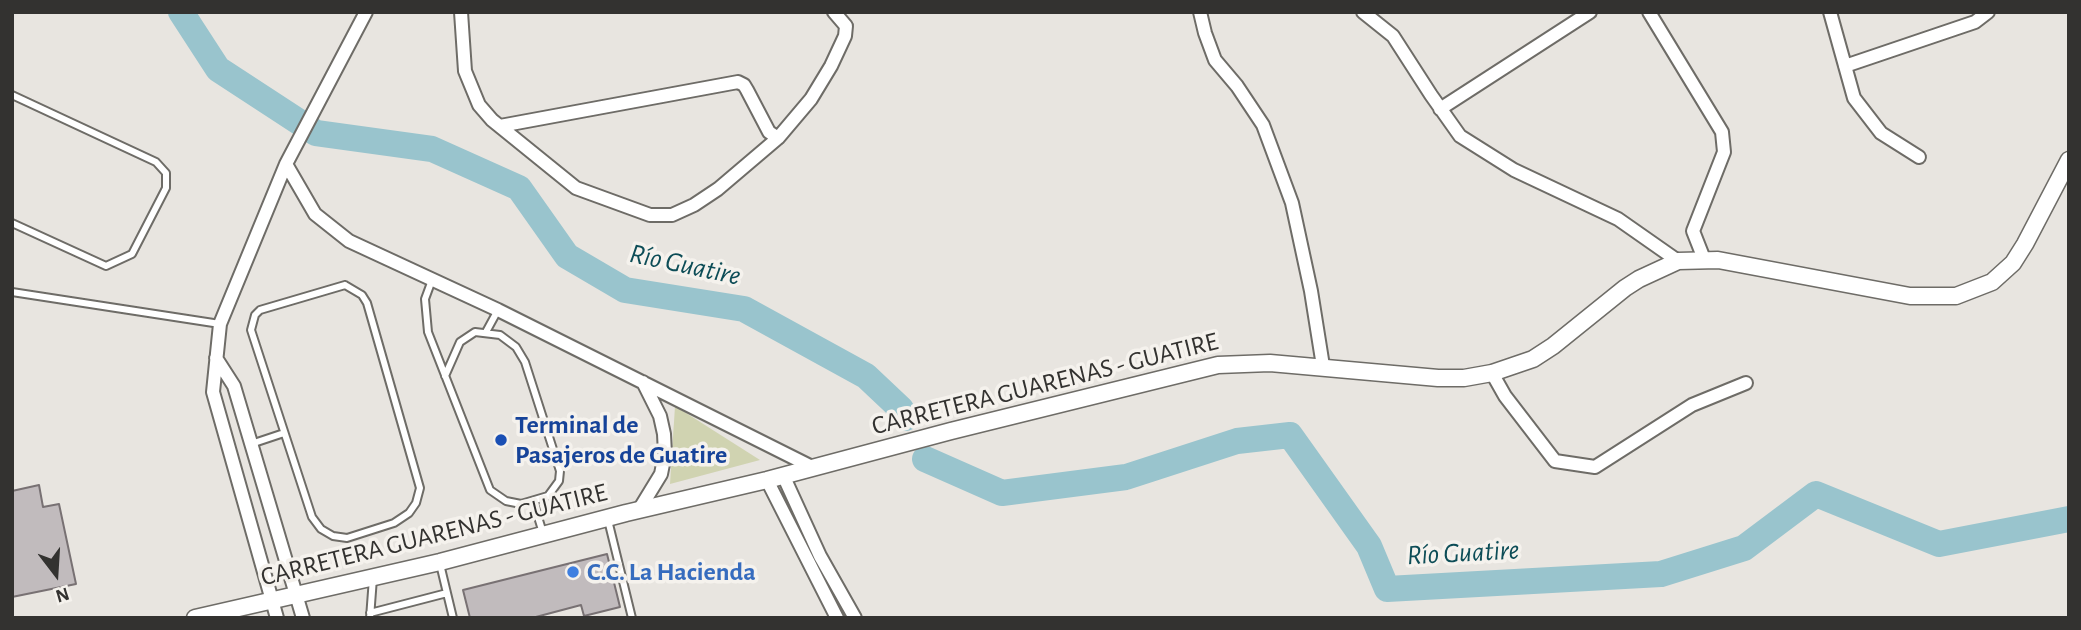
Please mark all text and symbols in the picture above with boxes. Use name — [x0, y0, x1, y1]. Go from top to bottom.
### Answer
water label: Río Guatire — [626, 237, 744, 293]
street label: CARRETERA GUARENAS - GUATIRE — [869, 326, 1221, 442]
place label: Terminal de Pasajeros de Guatire — [515, 409, 727, 471]
marker: Terminal de Pasajeros de Guatire — [493, 432, 509, 448]
street label: CARRETERA GUARENAS - GUATIRE — [258, 477, 610, 593]
water label: Río Guatire — [1406, 533, 1520, 573]
north arrow — [21, 539, 91, 609]
place label: C.C. La Hacienda — [587, 556, 756, 588]
marker: C.C. La Hacienda — [565, 564, 581, 580]
text: N — [53, 584, 71, 606]

